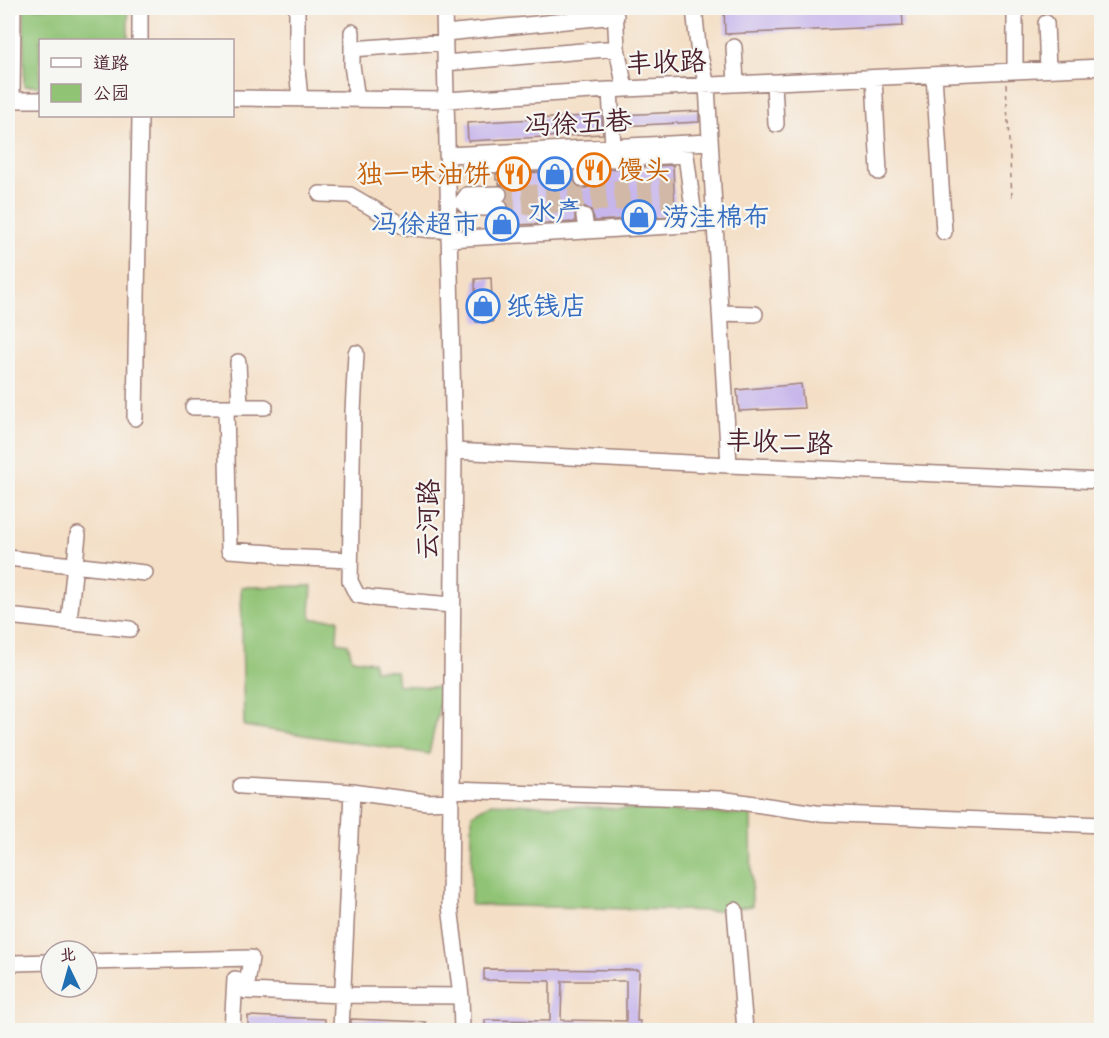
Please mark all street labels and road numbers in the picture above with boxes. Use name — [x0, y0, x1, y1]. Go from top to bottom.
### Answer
street label: 丰收路 — [625, 44, 707, 85]
street label: 冯徐五巷 — [523, 103, 633, 148]
street label: 丰收二路 — [724, 423, 834, 466]
street label: 云河路 — [410, 478, 451, 560]

